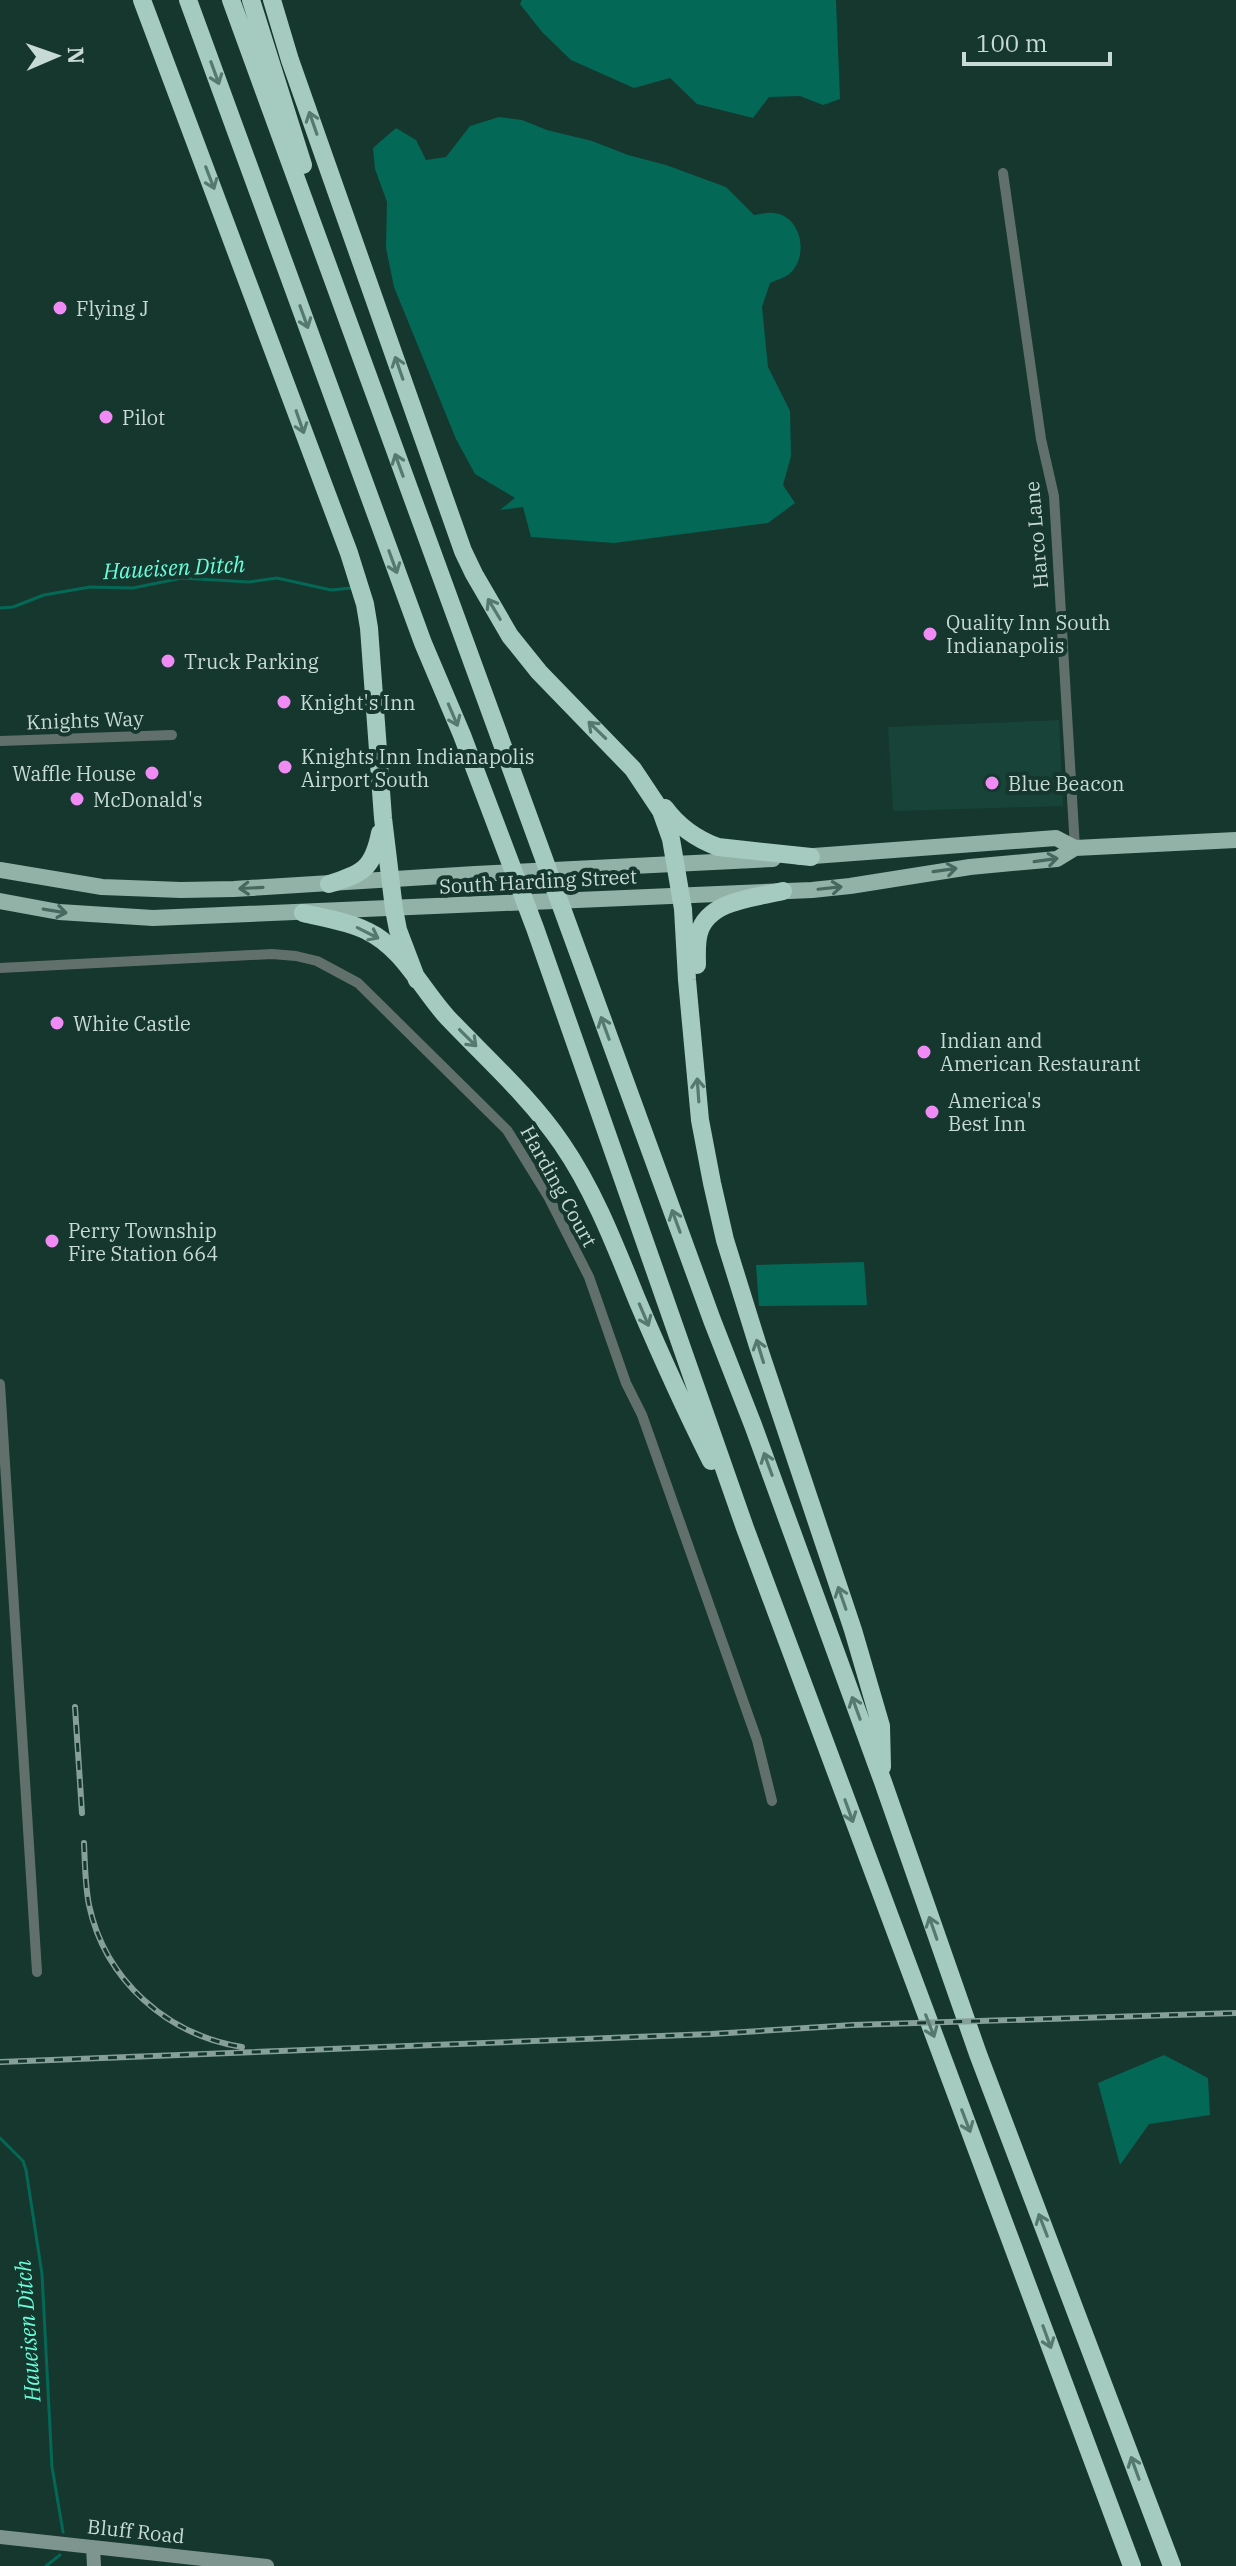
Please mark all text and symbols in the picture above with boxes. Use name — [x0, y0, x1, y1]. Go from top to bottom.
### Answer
north arrow — [16, 16, 96, 96]
scale bar — [964, 16, 1110, 66]
text: 100 m — [976, 27, 1048, 59]
text: N — [62, 46, 91, 64]
one-way arrow — [208, 60, 223, 85]
one-way arrow — [304, 110, 319, 135]
one-way arrow — [203, 165, 218, 190]
place label: Flying J — [76, 295, 149, 322]
marker: Flying J — [51, 299, 69, 317]
one-way arrow — [298, 305, 312, 329]
one-way arrow — [390, 356, 405, 381]
place label: Pilot — [122, 404, 165, 431]
marker: Pilot — [97, 408, 115, 426]
one-way arrow — [293, 409, 308, 434]
one-way arrow — [391, 453, 405, 478]
street label: Harco Lane — [1018, 480, 1054, 590]
water label: Haueisen Ditch — [101, 549, 246, 585]
one-way arrow — [387, 549, 401, 573]
one-way arrow — [486, 598, 502, 621]
place label: Quality Inn South Indianapolis — [946, 609, 1110, 659]
marker: Quality Inn South Indianapolis — [921, 625, 939, 643]
place label: Truck Parking — [184, 648, 319, 675]
marker: Truck Parking — [159, 652, 177, 670]
place label: Knight's Inn — [300, 689, 416, 716]
marker: Knight's Inn — [275, 693, 293, 711]
one-way arrow — [447, 702, 462, 726]
street label: Knights Way — [26, 704, 144, 736]
one-way arrow — [587, 721, 607, 740]
place label: Knights Inn Indianapolis Airport South — [301, 743, 535, 793]
marker: Knights Inn Indianapolis Airport South — [276, 758, 294, 776]
place label: Waffle House — [12, 760, 136, 787]
marker: Waffle House — [143, 764, 161, 782]
place label: Blue Beacon — [1008, 770, 1125, 797]
marker: Blue Beacon — [983, 774, 1001, 792]
place label: McDonald's — [93, 786, 203, 813]
marker: McDonald's — [68, 790, 86, 808]
one-way arrow — [1032, 852, 1058, 867]
street label: South Harding Street — [438, 862, 638, 900]
one-way arrow — [932, 862, 957, 877]
one-way arrow — [238, 881, 265, 896]
one-way arrow — [816, 881, 843, 896]
one-way arrow — [42, 904, 68, 919]
one-way arrow — [356, 925, 380, 941]
place label: White Castle — [73, 1010, 191, 1037]
marker: White Castle — [48, 1014, 66, 1032]
one-way arrow — [597, 1016, 611, 1040]
place label: Indian and American Restaurant — [940, 1027, 1141, 1077]
one-way arrow — [458, 1028, 477, 1047]
marker: Indian and American Restaurant — [915, 1043, 933, 1061]
one-way arrow — [690, 1077, 705, 1104]
place label: America's Best Inn — [948, 1087, 1041, 1137]
marker: America's Best Inn — [923, 1103, 941, 1121]
street label: Harding Court — [515, 1120, 603, 1252]
one-way arrow — [668, 1209, 682, 1234]
place label: Perry Township Fire Station 664 — [68, 1217, 218, 1267]
marker: Perry Township Fire Station 664 — [43, 1232, 61, 1250]
one-way arrow — [637, 1302, 652, 1327]
one-way arrow — [752, 1339, 766, 1364]
one-way arrow — [759, 1452, 774, 1477]
one-way arrow — [834, 1585, 849, 1610]
one-way arrow — [848, 1696, 862, 1721]
one-way arrow — [843, 1799, 857, 1823]
one-way arrow — [925, 1916, 940, 1941]
one-way arrow — [924, 2013, 938, 2038]
one-way arrow — [960, 2108, 974, 2133]
one-way arrow — [1035, 2213, 1049, 2238]
water label: Haueisen Ditch — [8, 2259, 46, 2404]
one-way arrow — [1041, 2324, 1055, 2349]
one-way arrow — [1127, 2456, 1141, 2481]
street label: Bluff Road — [86, 2512, 186, 2550]

